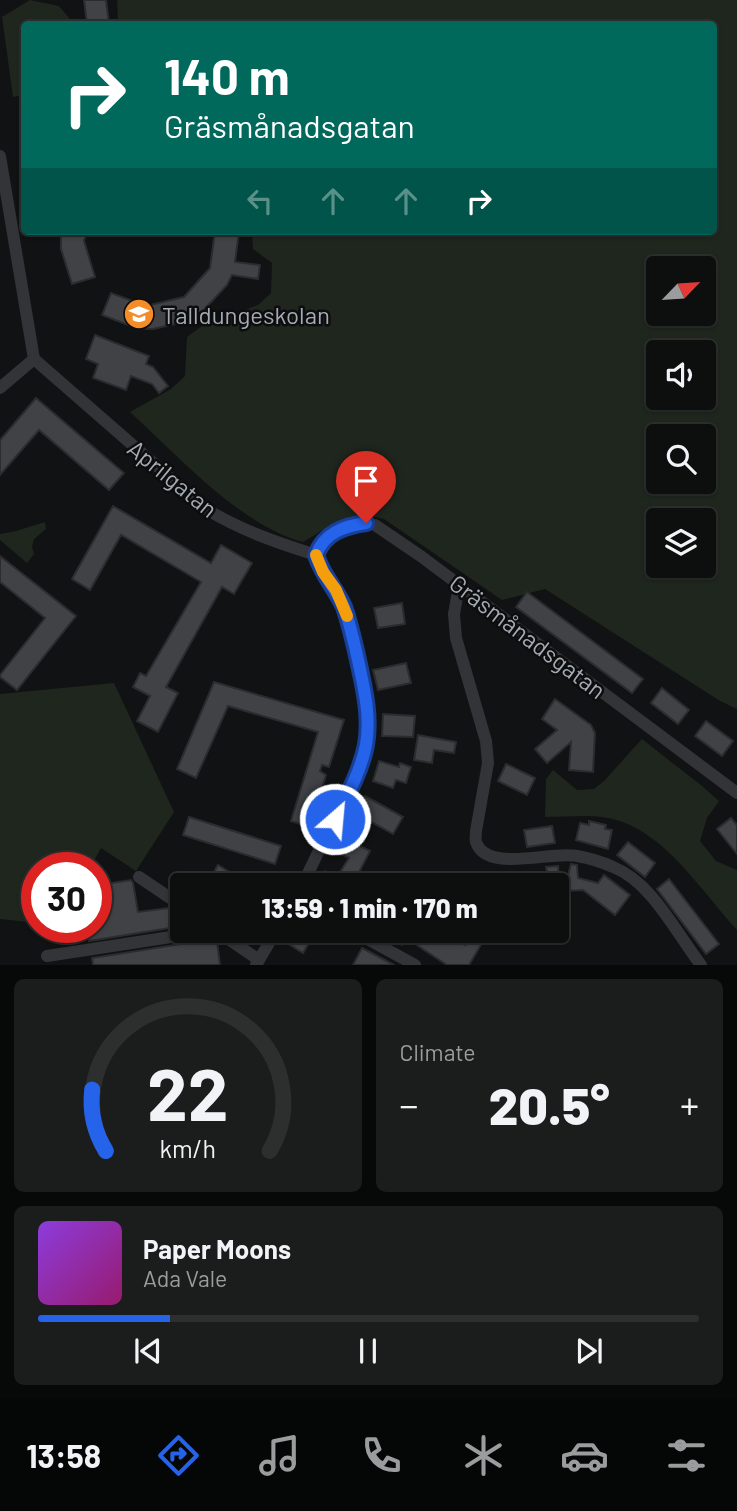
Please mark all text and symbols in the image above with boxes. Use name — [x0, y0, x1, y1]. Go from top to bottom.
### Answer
text: 140 m — [164, 46, 290, 105]
icon: right — [49, 49, 140, 140]
text: Gräsmånadsgatan — [164, 106, 415, 144]
icon: left — [241, 182, 279, 220]
icon: ahead — [314, 182, 352, 220]
icon: ahead — [387, 182, 425, 220]
icon: right — [460, 182, 498, 220]
north arrow — [646, 256, 716, 326]
map controls — [646, 256, 716, 578]
school or university icon: Talldungeskolan — [122, 297, 156, 331]
place label: Talldungeskolan — [162, 300, 330, 329]
button: sound — [646, 340, 716, 410]
button: search — [646, 424, 716, 494]
street label: Aprilgatan — [122, 433, 224, 523]
pin — [336, 451, 396, 523]
icon: arrive — [347, 462, 385, 500]
button: layers — [646, 508, 716, 578]
street label: Gräsmånadsgatan — [444, 568, 612, 704]
position arrow — [298, 782, 372, 856]
speed limit sign: 30 — [21, 852, 112, 943]
text: 13:59 · 1 min · 170 m — [261, 892, 478, 923]
text: Climate — [400, 1038, 476, 1066]
text: 22 — [147, 1049, 229, 1137]
text: 20.5° — [489, 1073, 610, 1135]
text: − — [400, 1081, 419, 1127]
text: + — [680, 1081, 699, 1127]
text: km/h — [159, 1133, 216, 1163]
text: Paper Moons — [143, 1233, 291, 1264]
text: Ada Vale — [143, 1264, 227, 1292]
icon: previous — [129, 1332, 167, 1370]
icon: pause — [349, 1332, 387, 1370]
icon: next — [570, 1332, 608, 1370]
icon: directions — [154, 1431, 203, 1480]
icon: music — [255, 1431, 304, 1480]
icon: phone — [357, 1431, 406, 1480]
icon: climate — [459, 1431, 508, 1480]
icon: car — [560, 1431, 609, 1480]
icon: filters — [662, 1431, 711, 1480]
text: 13:58 — [26, 1436, 101, 1474]

